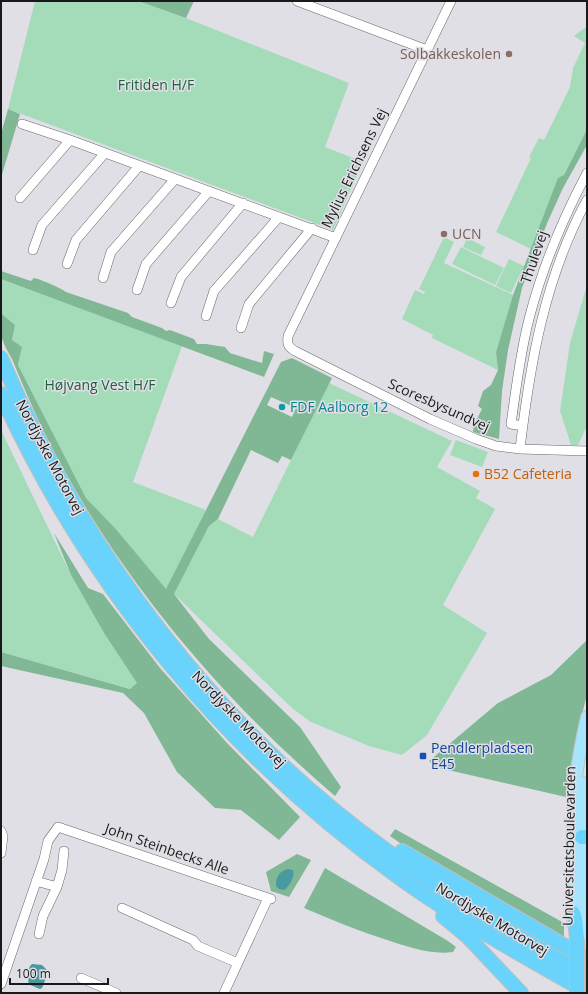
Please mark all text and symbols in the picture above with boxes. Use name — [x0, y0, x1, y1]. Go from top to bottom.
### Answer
place label: Solbakkeskolen — [400, 44, 501, 63]
marker: Solbakkeskolen — [504, 49, 514, 59]
park label: Fritiden H/F — [118, 75, 194, 94]
street label: Mylius Erichsens Vej — [316, 105, 391, 231]
place label: UCN — [452, 224, 482, 243]
street label: Thulevej — [516, 228, 551, 286]
marker: UCN — [439, 229, 449, 239]
street label: Scoresbysundvej — [385, 374, 493, 435]
park label: Højvang Vest H/F — [44, 375, 156, 394]
street label: Nordjyske Motorvej — [12, 396, 89, 518]
place label: FDF Aalborg 12 — [290, 397, 388, 416]
marker: FDF Aalborg 12 — [277, 402, 287, 412]
place label: B52 Cafeteria — [484, 464, 572, 483]
marker: B52 Cafeteria — [471, 469, 481, 479]
street label: Nordjyske Motorvej — [188, 666, 291, 771]
place label: Pendlerpladsen E45 — [431, 738, 533, 773]
marker: Pendlerpladsen E45 — [418, 751, 428, 761]
street label: Universitetsboulevarden — [558, 766, 579, 926]
street label: John Steinbecks Alle — [101, 818, 232, 879]
street label: Nordjyske Motorvej — [433, 878, 552, 960]
scale bar — [10, 960, 108, 986]
text: 100 m — [16, 965, 51, 982]

